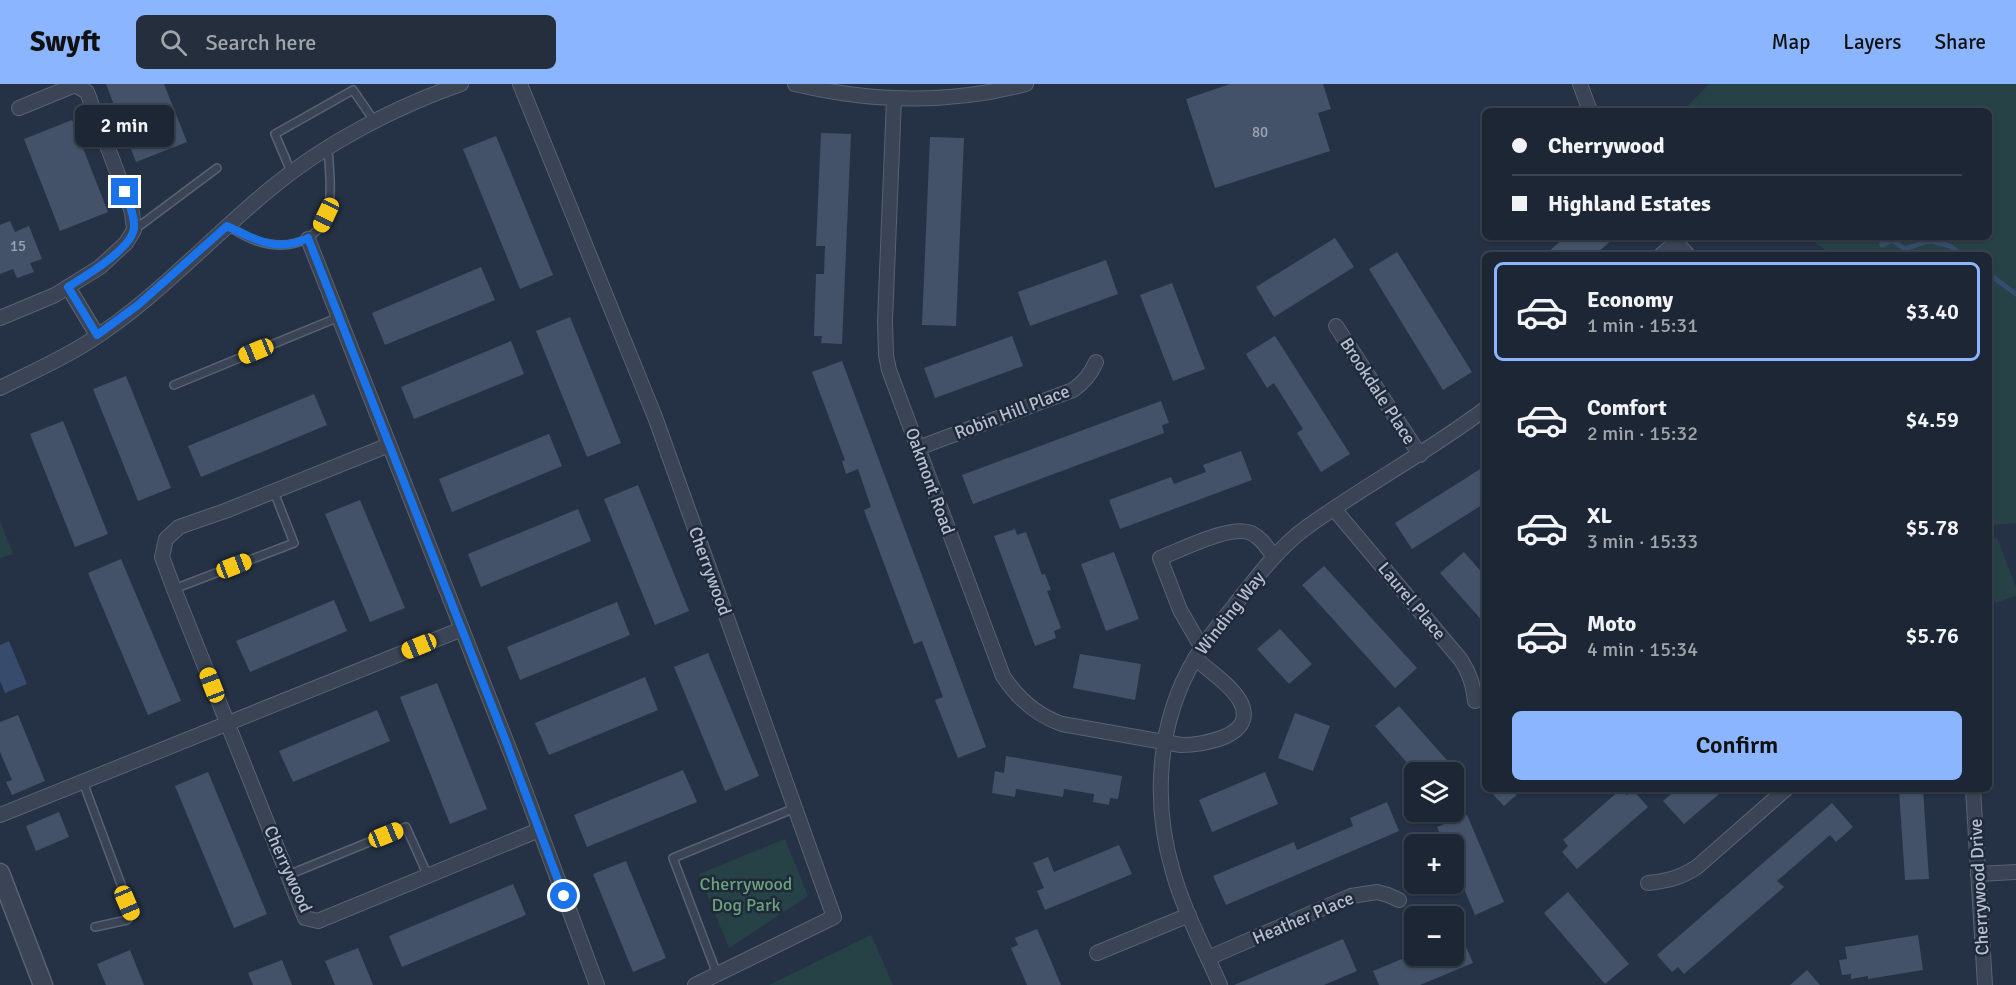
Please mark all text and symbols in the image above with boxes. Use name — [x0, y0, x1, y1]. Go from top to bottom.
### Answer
search box — [136, 15, 556, 69]
text: Swyft — [30, 25, 100, 59]
icon: search — [157, 26, 190, 59]
text: Search here — [205, 29, 316, 56]
text: Map — [1772, 29, 1810, 55]
text: Layers — [1843, 29, 1901, 55]
text: Share — [1934, 29, 1986, 55]
callout: 2 min — [76, 105, 174, 147]
text: 2 min — [101, 113, 148, 138]
house number: 80 — [1252, 123, 1268, 141]
text: Cherrywood — [1548, 132, 1665, 159]
route end — [111, 178, 138, 205]
text: Highland Estates — [1548, 190, 1711, 217]
car — [310, 195, 342, 235]
house number: 15 — [10, 237, 26, 255]
icon: car — [1515, 285, 1569, 339]
text: Economy — [1587, 286, 1673, 313]
text: $3.40 — [1905, 298, 1959, 325]
text: 1 min · 15:31 — [1587, 313, 1698, 338]
street label: Brookdale Place — [1335, 333, 1421, 449]
car — [236, 336, 276, 366]
street label: Robin Hill Place — [951, 380, 1073, 444]
icon: car — [1515, 393, 1569, 447]
text: Comfort — [1587, 394, 1667, 421]
text: $4.59 — [1905, 406, 1959, 433]
text: 2 min · 15:32 — [1587, 421, 1698, 446]
street label: Oakmont Road — [900, 425, 960, 537]
icon: car — [1515, 501, 1569, 555]
text: XL — [1587, 502, 1612, 529]
text: $5.78 — [1905, 514, 1959, 541]
street label: Cherrywood — [684, 524, 736, 618]
text: 3 min · 15:33 — [1587, 529, 1698, 554]
car — [214, 551, 254, 581]
street label: Laurel Place — [1373, 558, 1451, 644]
street label: Winding Way — [1191, 567, 1270, 659]
icon: car — [1515, 609, 1569, 663]
text: Moto — [1587, 610, 1636, 637]
text: $5.76 — [1905, 622, 1959, 649]
car — [399, 631, 439, 661]
text: 4 min · 15:34 — [1587, 637, 1698, 662]
car — [197, 665, 227, 705]
button: Confirm — [1512, 711, 1962, 780]
map controls — [1404, 762, 1464, 966]
button: layers — [1404, 762, 1464, 822]
street label: Cherrywood Drive — [1964, 818, 1994, 956]
car — [366, 820, 406, 850]
street label: Cherrywood — [259, 822, 317, 916]
button: + — [1404, 834, 1464, 894]
park label: Cherrywood Dog Park — [700, 873, 792, 916]
route start — [550, 882, 577, 909]
car — [112, 883, 142, 923]
street label: Heather Place — [1249, 887, 1357, 949]
button: − — [1404, 906, 1464, 966]

